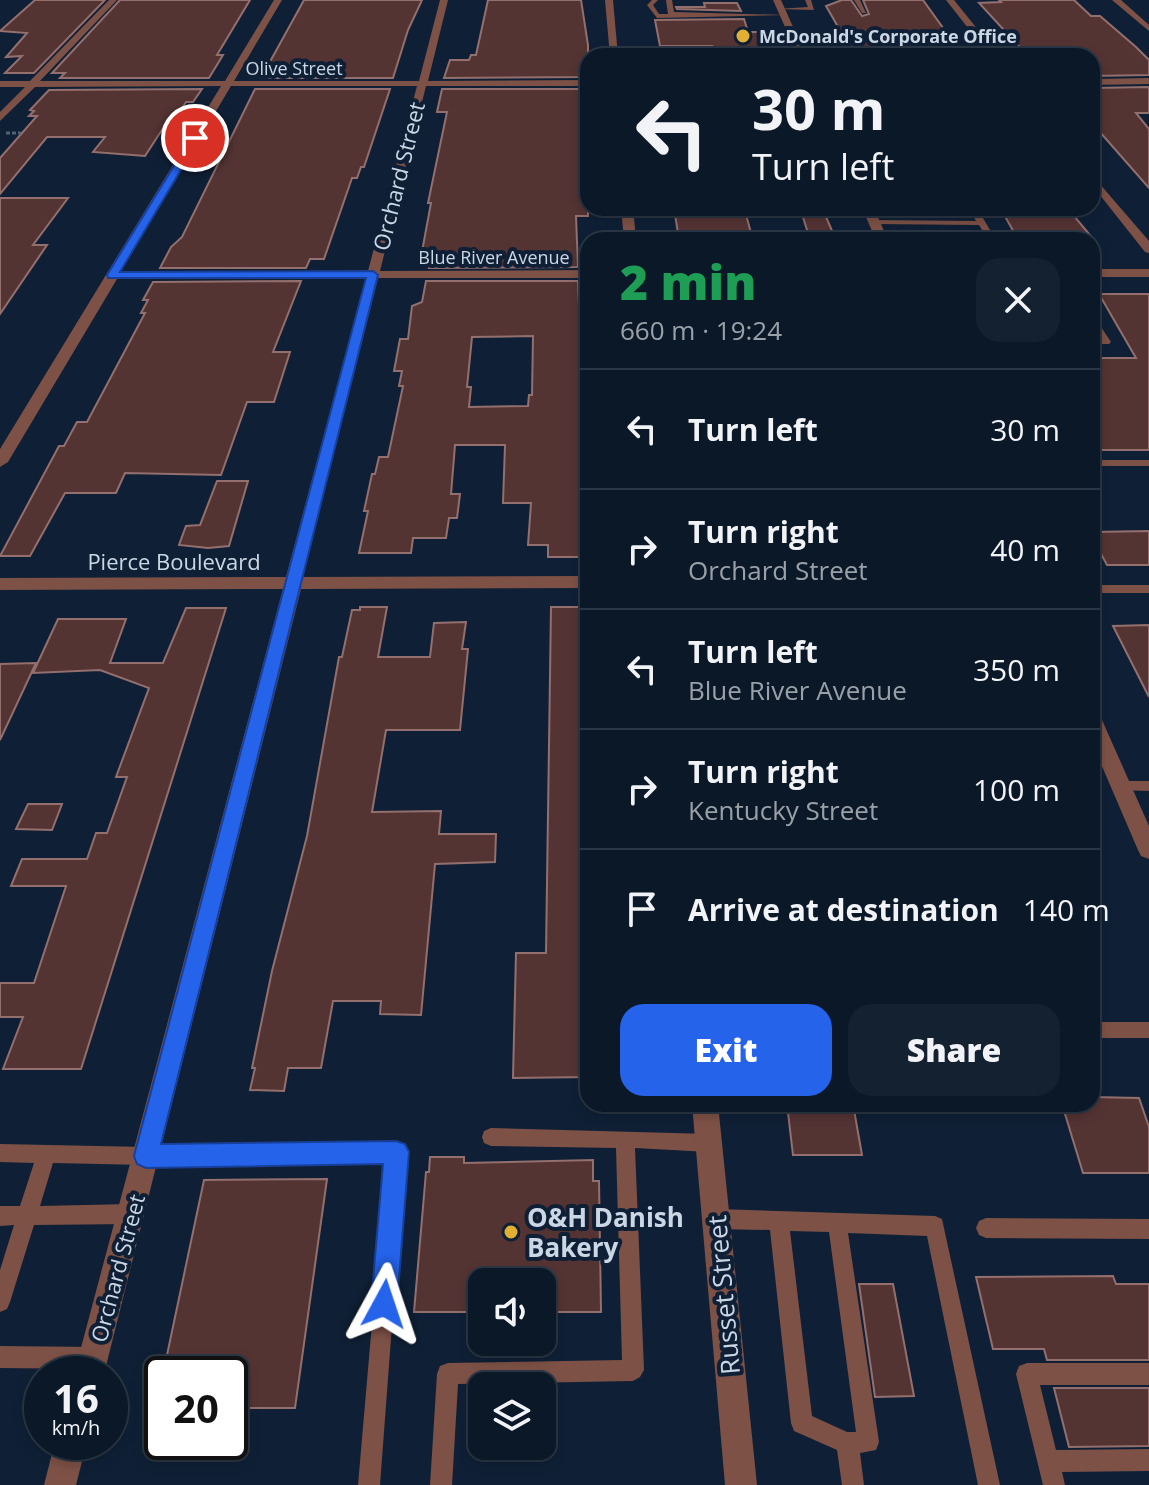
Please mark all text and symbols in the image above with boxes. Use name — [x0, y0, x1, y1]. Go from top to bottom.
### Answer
place label: McDonald's Corporate Office — [759, 24, 1017, 48]
marker: McDonald's Corporate Office — [734, 27, 752, 45]
street label: Olive Street — [245, 56, 343, 80]
text: 30 m — [752, 70, 886, 146]
icon: left — [620, 80, 724, 184]
street label: Orchard Street — [365, 98, 431, 253]
pin — [161, 104, 229, 172]
icon: arrive — [173, 116, 217, 160]
text: Turn left — [752, 142, 894, 191]
street label: Blue River Avenue — [418, 245, 570, 269]
text: 2 min — [620, 249, 756, 314]
button: close — [976, 258, 1060, 342]
text: 660 m · 19:24 — [620, 312, 782, 348]
icon: left — [620, 407, 664, 451]
text: Turn left — [688, 409, 818, 450]
text: 30 m — [990, 409, 1060, 450]
text: Turn right — [688, 511, 839, 552]
icon: right — [620, 527, 664, 571]
text: 40 m — [990, 529, 1060, 570]
street label: Pierce Boulevard — [87, 546, 261, 576]
text: Orchard Street — [688, 552, 868, 588]
text: Turn left — [688, 631, 818, 672]
icon: left — [620, 647, 664, 691]
text: 350 m — [973, 649, 1060, 690]
text: Blue River Avenue — [688, 672, 907, 708]
text: Turn right — [688, 751, 839, 792]
icon: right — [620, 767, 664, 811]
text: 100 m — [973, 769, 1060, 810]
text: Kentucky Street — [688, 792, 878, 828]
icon: arrive — [620, 887, 664, 931]
text: Arrive at destination — [688, 889, 999, 930]
text: 140 m — [1023, 889, 1110, 930]
button: Exit — [620, 1004, 832, 1096]
button: Share — [848, 1004, 1060, 1096]
street label: Orchard Street — [83, 1191, 151, 1345]
place label: O&H Danish Bakery — [527, 1199, 684, 1265]
street label: Russet Street — [698, 1214, 748, 1376]
marker: O&H Danish Bakery — [502, 1223, 520, 1241]
position arrow — [342, 1262, 426, 1346]
map controls — [468, 1268, 556, 1460]
button: sound — [468, 1268, 556, 1356]
speed limit sign: 20 — [144, 1356, 248, 1460]
text: 16 — [53, 1370, 99, 1425]
button: layers — [468, 1372, 556, 1460]
text: km/h — [52, 1414, 100, 1441]

